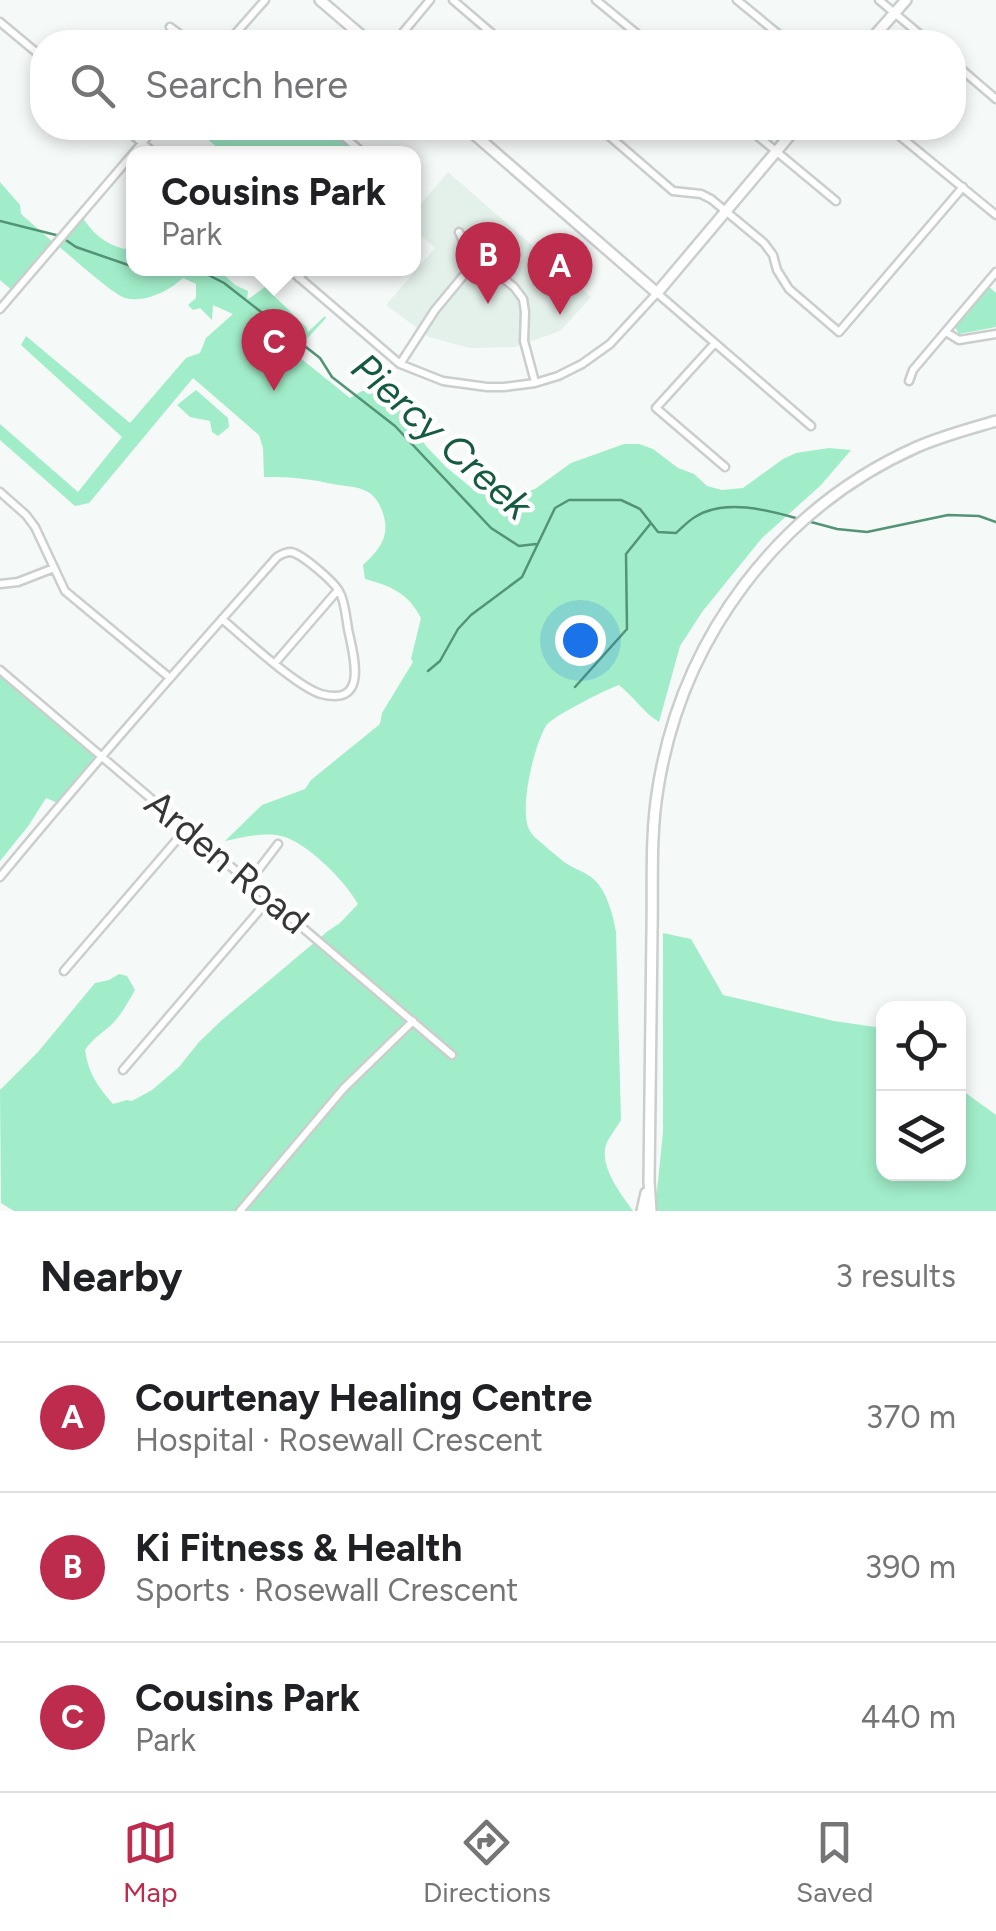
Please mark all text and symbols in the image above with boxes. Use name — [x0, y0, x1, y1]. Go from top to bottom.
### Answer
search box — [30, 30, 966, 140]
icon: search — [65, 58, 120, 113]
text: Search here — [145, 62, 348, 108]
popup — [126, 146, 421, 276]
text: Cousins Park — [161, 169, 386, 215]
text: Park — [161, 215, 222, 253]
pin: B — [456, 222, 520, 304]
pin: A — [528, 232, 592, 315]
pin: C — [242, 308, 306, 391]
water label: Piercy Creek — [342, 343, 543, 530]
your location — [555, 615, 606, 666]
street label: Arden Road — [136, 780, 318, 944]
map controls — [876, 1001, 966, 1181]
button: locate — [876, 1001, 966, 1091]
button: layers — [876, 1091, 966, 1181]
text: Nearby — [40, 1251, 182, 1302]
text: 3 results — [836, 1257, 956, 1295]
text: Courtenay Healing Centre — [135, 1375, 592, 1421]
text: A — [61, 1398, 84, 1436]
text: 370 m — [866, 1398, 956, 1436]
text: Hospital · Rosewall Crescent — [135, 1421, 543, 1459]
text: Ki Fitness & Health — [135, 1525, 462, 1571]
text: B — [63, 1548, 82, 1586]
text: 390 m — [865, 1548, 956, 1586]
text: Sports · Rosewall Crescent — [135, 1571, 518, 1609]
text: Cousins Park — [135, 1675, 360, 1721]
text: C — [61, 1698, 84, 1736]
text: 440 m — [861, 1698, 956, 1736]
text: Park — [135, 1721, 196, 1759]
tab: Map — [123, 1815, 178, 1909]
tab: Directions — [423, 1815, 551, 1909]
tab: Saved — [796, 1815, 873, 1909]

